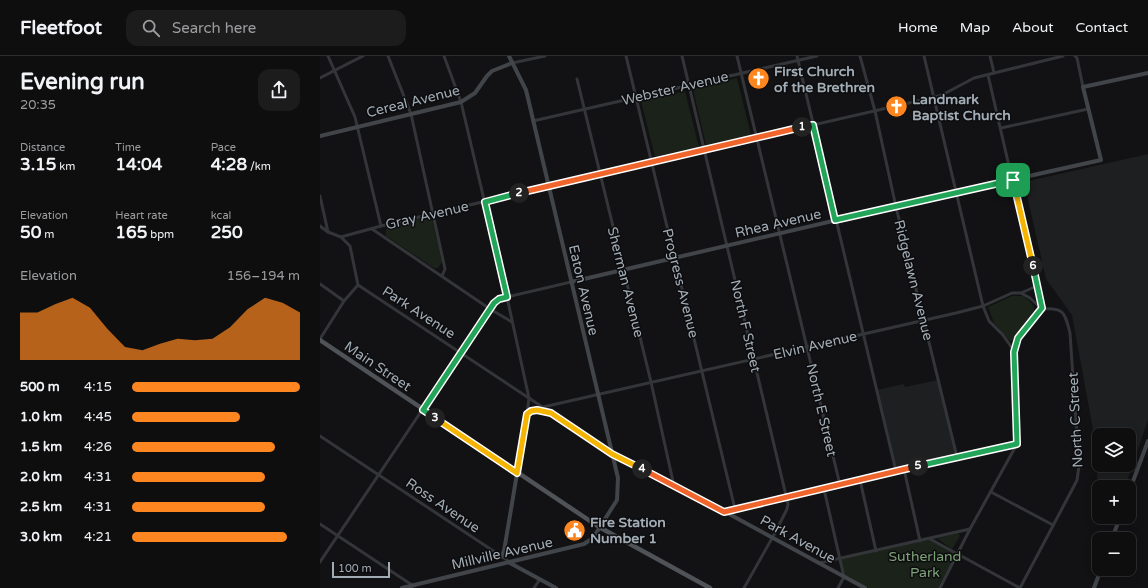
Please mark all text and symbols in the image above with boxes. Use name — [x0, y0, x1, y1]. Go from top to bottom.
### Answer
search box — [126, 10, 406, 46]
text: Fleetfoot — [20, 17, 102, 39]
icon: search — [140, 17, 162, 39]
text: Search here — [172, 19, 256, 37]
text: Home — [898, 19, 938, 36]
text: Map — [960, 19, 990, 36]
text: About — [1012, 19, 1054, 36]
text: Contact — [1076, 19, 1128, 36]
place label: First Church of the Brethren — [774, 63, 875, 96]
church icon: First Church of the Brethren — [745, 66, 771, 92]
street label: Webster Avenue — [620, 68, 730, 109]
text: Evening run — [20, 69, 145, 95]
button: share — [258, 69, 300, 111]
street label: Cereal Avenue — [365, 82, 462, 121]
place label: Landmark Baptist Church — [912, 91, 1011, 124]
church icon: Landmark Baptist Church — [884, 94, 910, 120]
text: 20:35 — [20, 97, 56, 113]
pin: 1 — [792, 117, 812, 137]
text: 1 — [799, 120, 805, 133]
text: Distance — [20, 141, 65, 154]
text: Time — [115, 141, 141, 154]
text: Pace — [211, 141, 236, 154]
text: 3.15 — [20, 154, 56, 175]
text: 14:04 — [115, 154, 162, 175]
text: 4:28 — [211, 154, 247, 175]
text: km — [56, 160, 75, 173]
text: /km — [247, 160, 271, 173]
pin — [996, 163, 1030, 197]
icon: arrive — [1002, 169, 1024, 191]
pin: 2 — [509, 183, 529, 203]
text: 2 — [516, 186, 522, 199]
street label: Gray Avenue — [384, 198, 470, 233]
street label: Rhea Avenue — [733, 205, 823, 242]
text: Elevation — [20, 209, 68, 222]
text: Heart rate — [115, 209, 168, 222]
text: kcal — [211, 209, 231, 222]
street label: Ridgelawn Avenue — [890, 218, 937, 342]
text: 50 — [20, 222, 41, 243]
text: 165 — [115, 222, 147, 243]
text: 250 — [211, 222, 243, 243]
street label: Sherman Avenue — [604, 225, 647, 339]
street label: Progress Avenue — [659, 227, 702, 340]
text: m — [41, 228, 54, 241]
text: bpm — [147, 228, 174, 241]
street label: Eaton Avenue — [565, 243, 602, 337]
pin: 6 — [1023, 256, 1043, 276]
text: 6 — [1030, 259, 1036, 272]
text: Elevation — [20, 268, 77, 284]
text: 156–194 m — [227, 268, 300, 284]
street label: North F Street — [727, 278, 765, 375]
street label: Park Avenue — [379, 283, 458, 342]
street label: Elvin Avenue — [771, 328, 859, 363]
street label: Main Street — [341, 338, 415, 395]
street label: North E Street — [803, 362, 841, 459]
street label: North C Street — [1064, 371, 1086, 468]
text: 500 m — [20, 379, 60, 395]
text: 4:15 — [84, 379, 112, 395]
pin: 3 — [425, 408, 445, 428]
text: 1.0 km — [20, 409, 62, 425]
text: 4:45 — [84, 409, 112, 425]
text: 3 — [432, 411, 438, 424]
map controls — [1092, 428, 1136, 576]
button: layers — [1092, 428, 1136, 472]
text: 1.5 km — [20, 439, 62, 455]
text: 4:26 — [84, 439, 112, 455]
pin: 5 — [908, 456, 928, 476]
pin: 4 — [632, 459, 652, 479]
text: 5 — [915, 459, 921, 472]
text: 4 — [639, 462, 645, 475]
text: 2.0 km — [20, 469, 62, 485]
text: 4:31 — [84, 469, 112, 485]
street label: Ross Avenue — [402, 474, 483, 536]
button: + — [1092, 480, 1136, 524]
text: 2.5 km — [20, 499, 62, 515]
text: 4:31 — [84, 499, 112, 515]
street label: Park Avenue — [757, 512, 839, 567]
place label: Fire Station Number 1 — [590, 514, 666, 547]
public building icon: Fire Station Number 1 — [562, 517, 588, 543]
text: 3.0 km — [20, 529, 62, 545]
text: 4:21 — [84, 529, 112, 545]
button: − — [1092, 532, 1136, 576]
street label: Millville Avenue — [450, 534, 554, 573]
park label: Sutherland Park — [889, 548, 961, 581]
scale bar — [332, 560, 390, 579]
text: 100 m — [338, 562, 372, 575]

